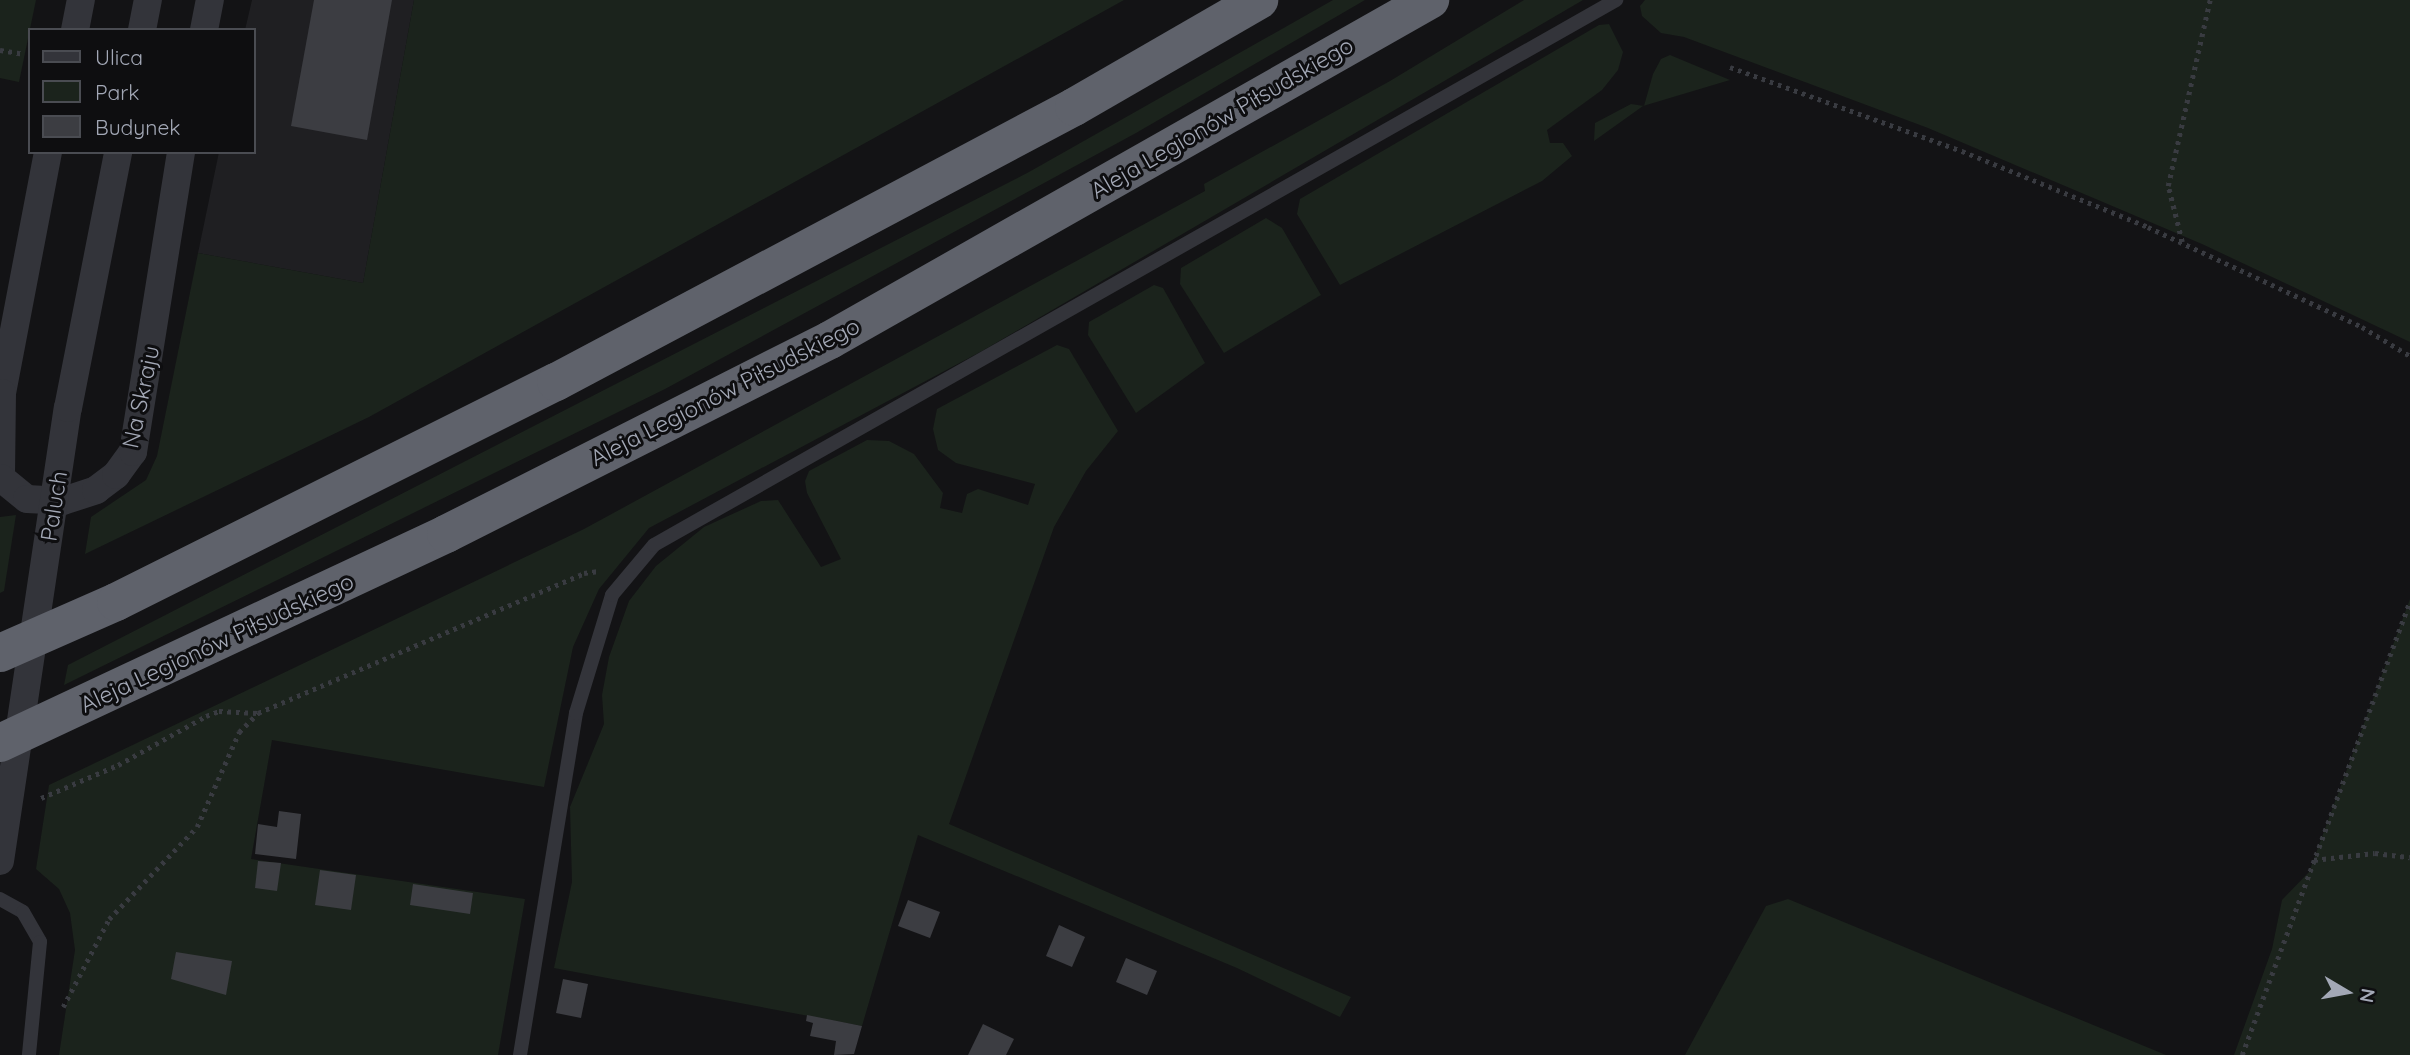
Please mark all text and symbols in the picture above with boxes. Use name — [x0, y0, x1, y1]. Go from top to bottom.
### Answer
legend — [28, 28, 256, 154]
street label: Aleja Legionów Piłsudskiego — [1086, 31, 1358, 205]
text: Ulica — [95, 44, 143, 70]
text: Park — [95, 79, 139, 105]
text: Budynek — [95, 114, 181, 140]
street label: Aleja Legionów Piłsudskiego — [586, 312, 864, 472]
street label: Na Skraju — [117, 343, 165, 451]
street label: Paluch — [35, 469, 73, 543]
street label: Aleja Legionów Piłsudskiego — [76, 567, 358, 719]
north arrow — [2312, 957, 2382, 1027]
text: N — [2355, 987, 2381, 1005]

